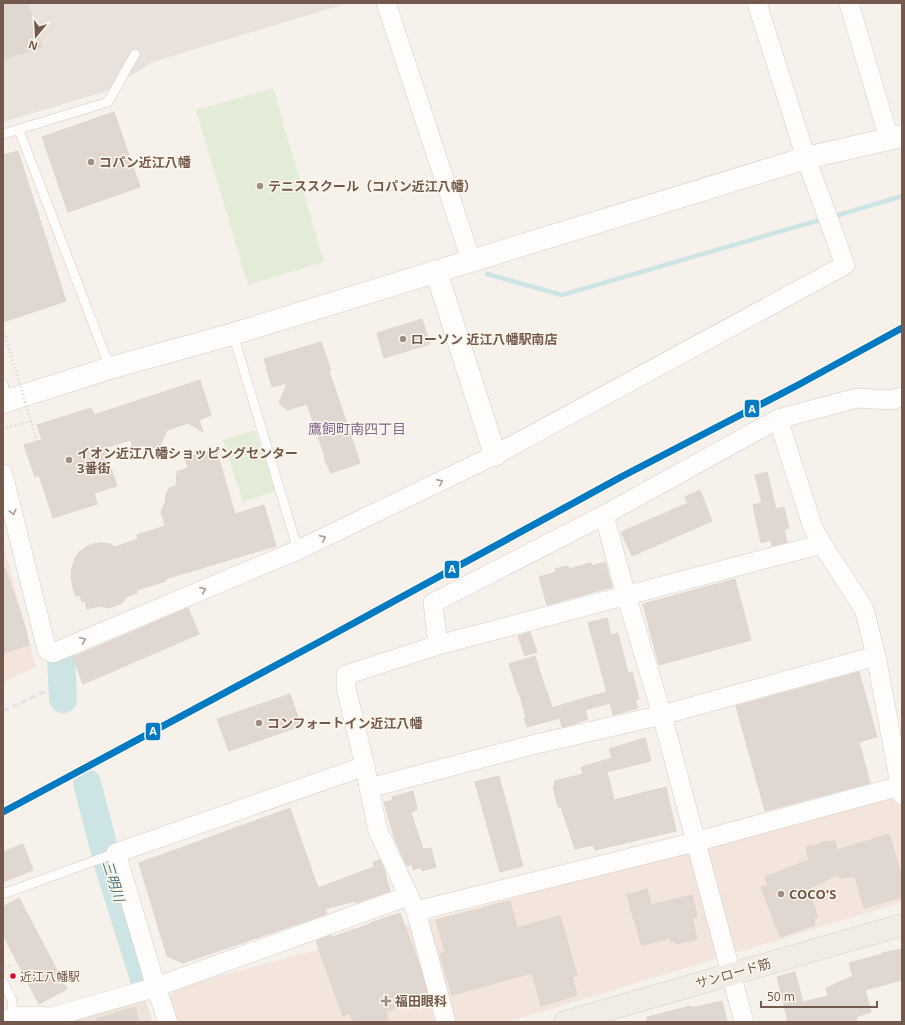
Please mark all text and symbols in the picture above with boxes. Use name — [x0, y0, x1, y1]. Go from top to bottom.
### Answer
north arrow — [16, 16, 56, 56]
text: N — [26, 37, 39, 55]
place label: コパン近江八幡 — [99, 153, 192, 171]
marker: コパン近江八幡 — [86, 157, 96, 167]
place label: テニススクール（コパン近江八幡） — [268, 177, 477, 195]
marker: テニススクール（コパン近江八幡） — [255, 181, 265, 191]
place label: ローソン 近江八幡駅南店 — [411, 330, 557, 348]
marker: ローソン 近江八幡駅南店 — [398, 334, 408, 344]
line badge: A — [744, 399, 760, 418]
text: A — [748, 401, 756, 416]
district label: 鷹飼町南四丁目 — [308, 419, 406, 438]
place label: イオン近江八幡ショッピングセンター 3番街 — [77, 444, 298, 477]
marker: イオン近江八幡ショッピングセンター 3番街 — [64, 455, 74, 465]
one-way arrow — [435, 479, 443, 487]
one-way arrow — [8, 509, 16, 515]
one-way arrow — [318, 535, 326, 543]
line badge: A — [444, 560, 460, 579]
text: A — [448, 561, 456, 576]
one-way arrow — [200, 586, 207, 594]
one-way arrow — [80, 636, 87, 644]
place label: コンフォートイン近江八幡 — [267, 714, 424, 732]
marker: コンフォートイン近江八幡 — [254, 718, 264, 728]
line badge: A — [145, 722, 161, 741]
text: A — [149, 723, 157, 738]
water label: 三明川 — [99, 858, 130, 906]
place label: COCO'S — [789, 885, 836, 903]
marker: COCO'S — [776, 889, 786, 899]
street label: サンロード筋 — [693, 954, 773, 992]
place label: 近江八幡駅 — [20, 968, 80, 985]
marker: 近江八幡駅 — [8, 971, 18, 981]
scale bar — [761, 983, 877, 1009]
text: 50 m — [767, 988, 795, 1005]
place label: 福田眼科 — [395, 992, 447, 1010]
marker: 福田眼科 — [380, 995, 392, 1007]

